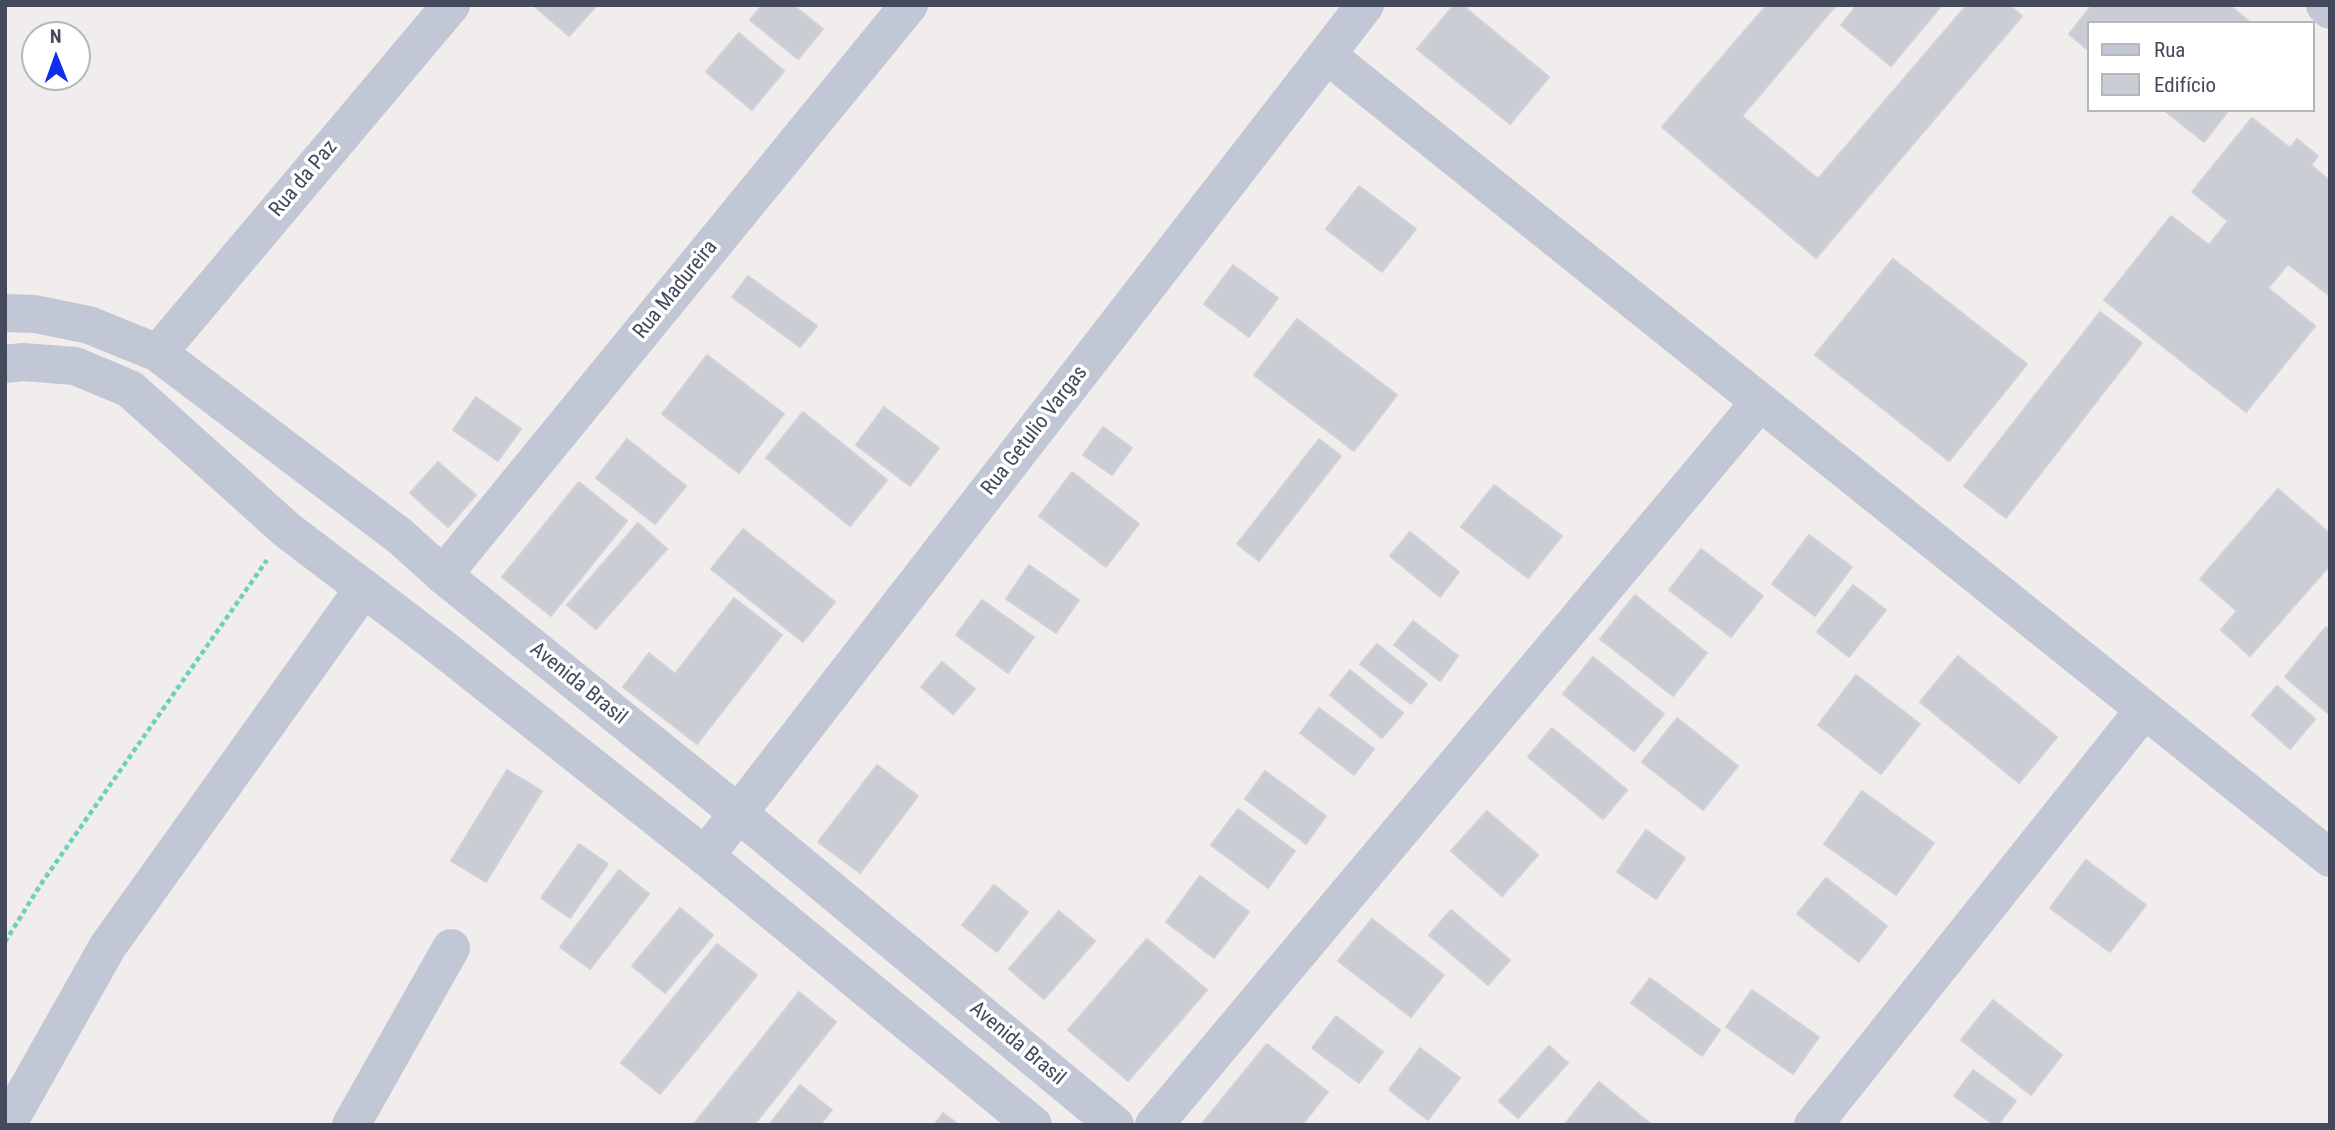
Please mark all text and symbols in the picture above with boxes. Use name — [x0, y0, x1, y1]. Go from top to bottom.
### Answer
north arrow — [21, 21, 91, 91]
legend — [2086, 21, 2314, 112]
text: N — [50, 25, 62, 48]
text: Rua — [2154, 38, 2185, 62]
text: Edifício — [2154, 73, 2216, 97]
street label: Rua da Paz — [265, 136, 343, 222]
street label: Rua Madureira — [629, 236, 723, 344]
street label: Rua Getulio Vargas — [977, 361, 1093, 501]
street label: Avenida Brasil — [524, 637, 632, 731]
street label: Avenida Brasil — [964, 997, 1070, 1091]

